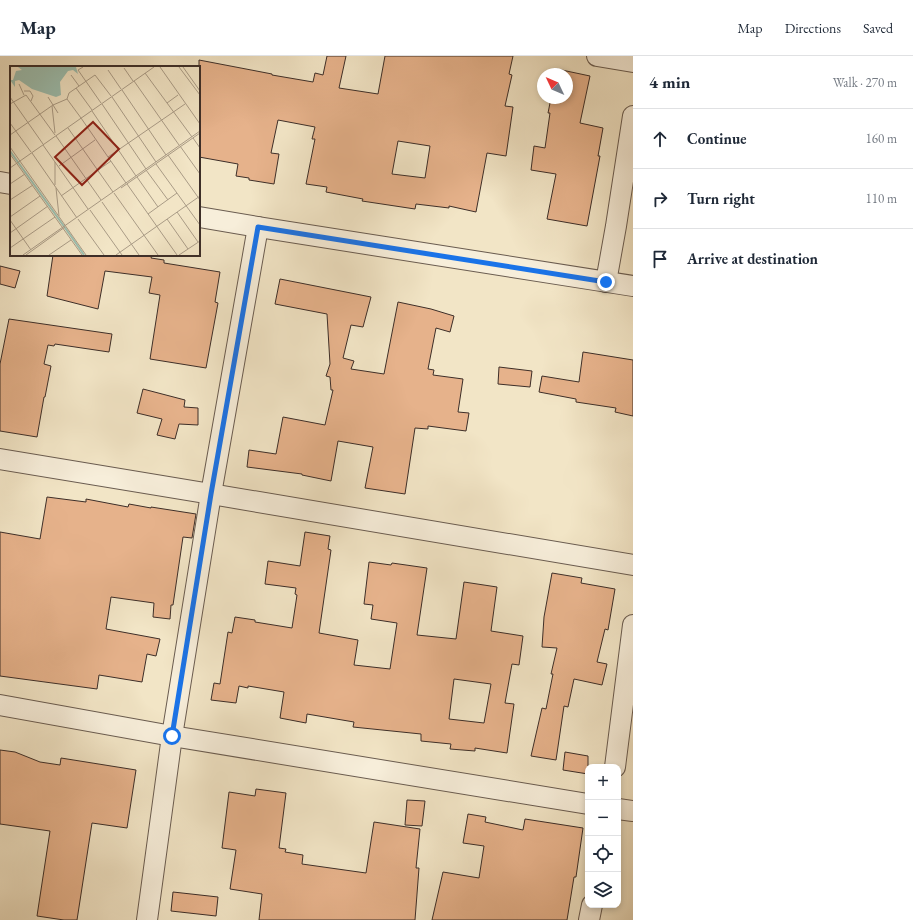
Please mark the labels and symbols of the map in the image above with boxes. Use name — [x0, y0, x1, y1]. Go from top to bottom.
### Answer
inset map — [10, 66, 200, 256]
north arrow — [537, 68, 573, 104]
route end — [597, 273, 615, 291]
route start — [163, 727, 181, 745]

